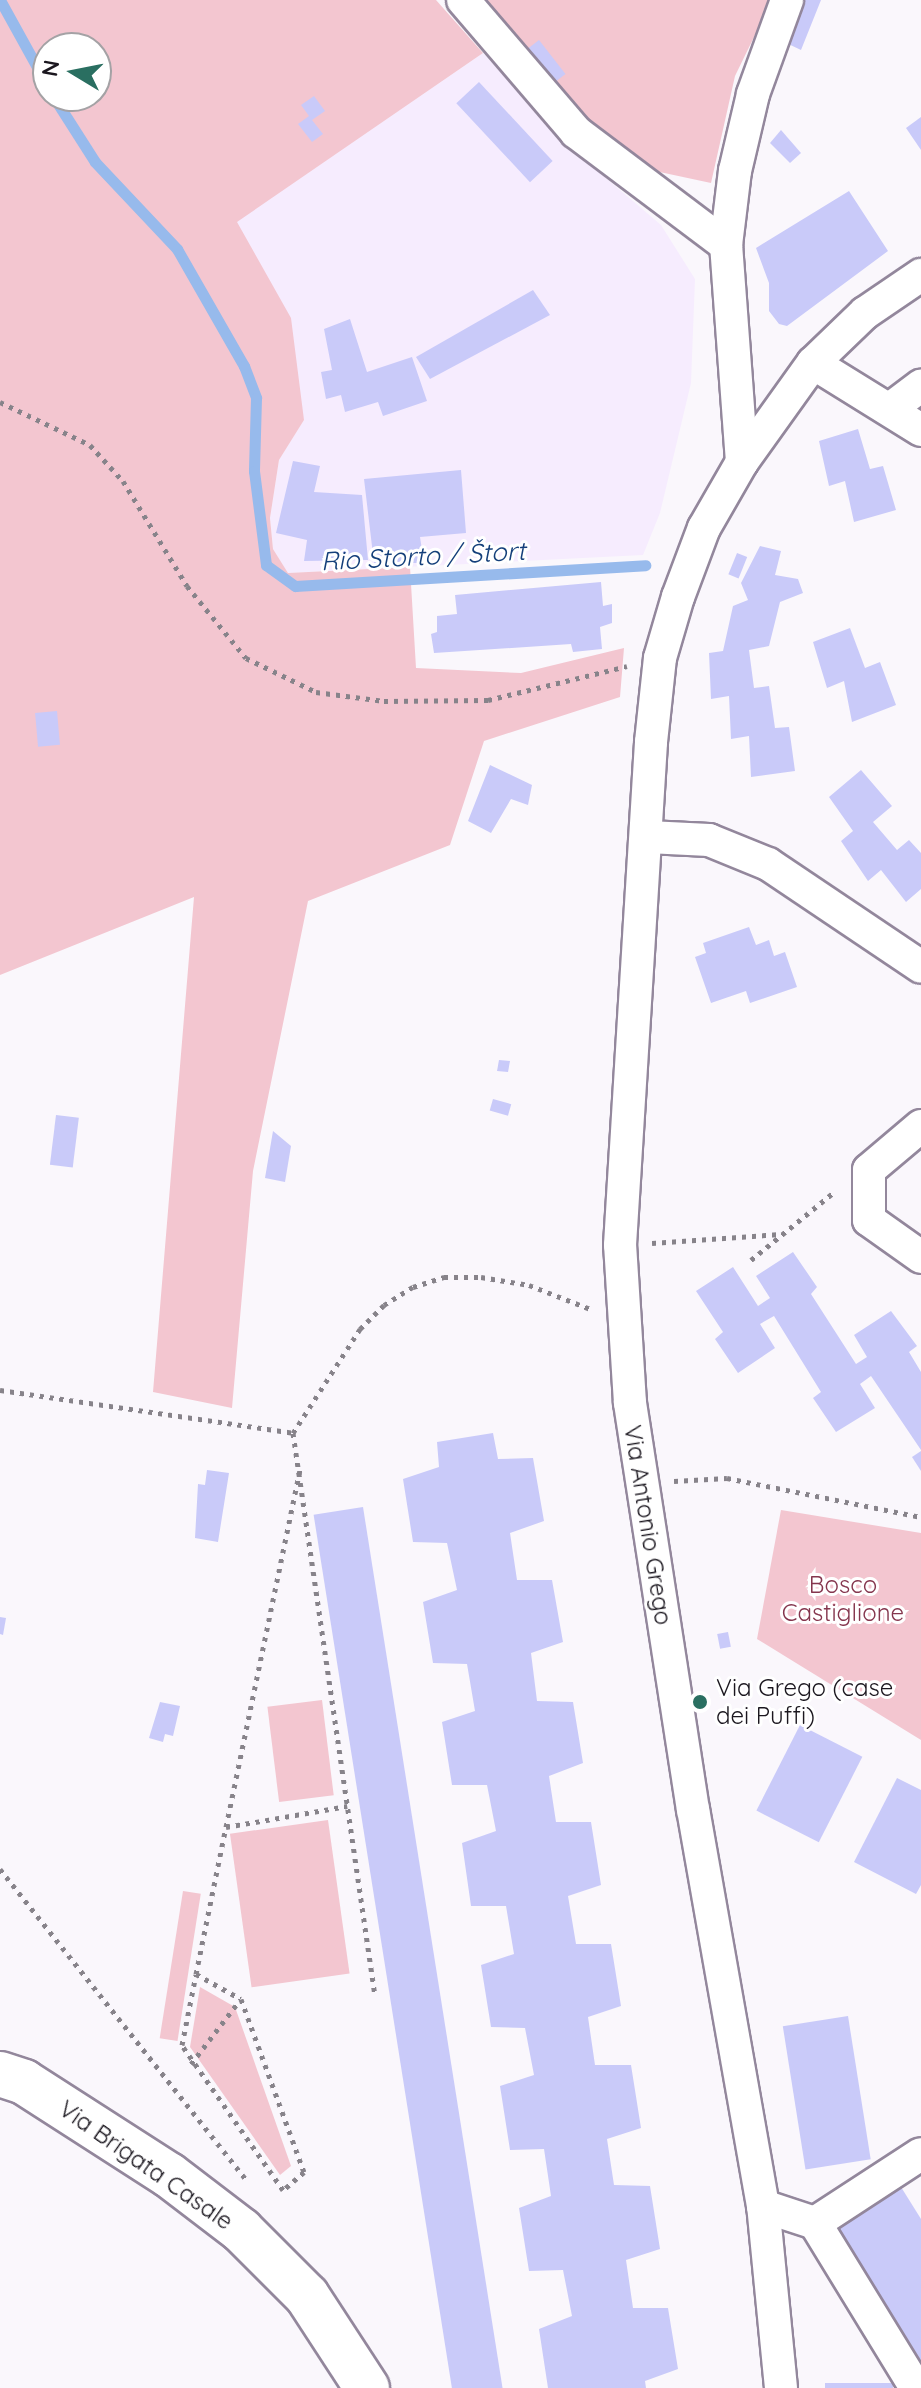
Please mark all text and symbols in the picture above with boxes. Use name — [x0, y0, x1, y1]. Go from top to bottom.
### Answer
north arrow — [32, 32, 112, 112]
text: N — [35, 58, 66, 79]
water label: Rio Storto / Štort — [320, 535, 526, 577]
street label: Via Antonio Grego — [618, 1423, 678, 1627]
park label: Bosco Castiglione — [782, 1571, 904, 1627]
place label: Via Grego (case dei Puffi) — [716, 1674, 893, 1730]
marker: Via Grego (case dei Puffi) — [691, 1693, 709, 1711]
street label: Via Brigata Casale — [53, 2094, 239, 2236]

